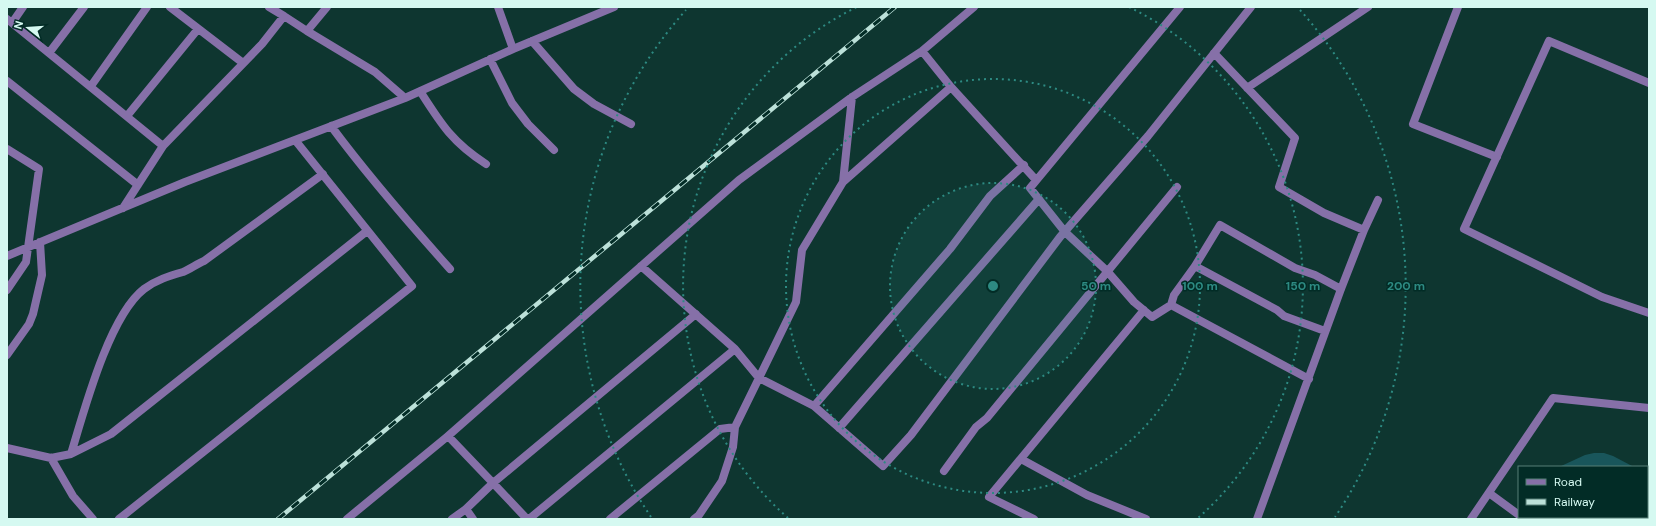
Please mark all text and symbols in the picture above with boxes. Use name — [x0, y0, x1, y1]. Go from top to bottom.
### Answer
north arrow — [8, 8, 48, 48]
text: N — [11, 19, 26, 31]
text: 50 m — [1081, 278, 1111, 294]
text: 100 m — [1182, 278, 1218, 294]
text: 150 m — [1286, 278, 1320, 294]
text: 200 m — [1387, 278, 1425, 294]
centre of rings — [986, 279, 1000, 293]
legend — [1518, 466, 1648, 518]
text: Road — [1554, 474, 1582, 490]
text: Railway — [1554, 494, 1595, 510]

